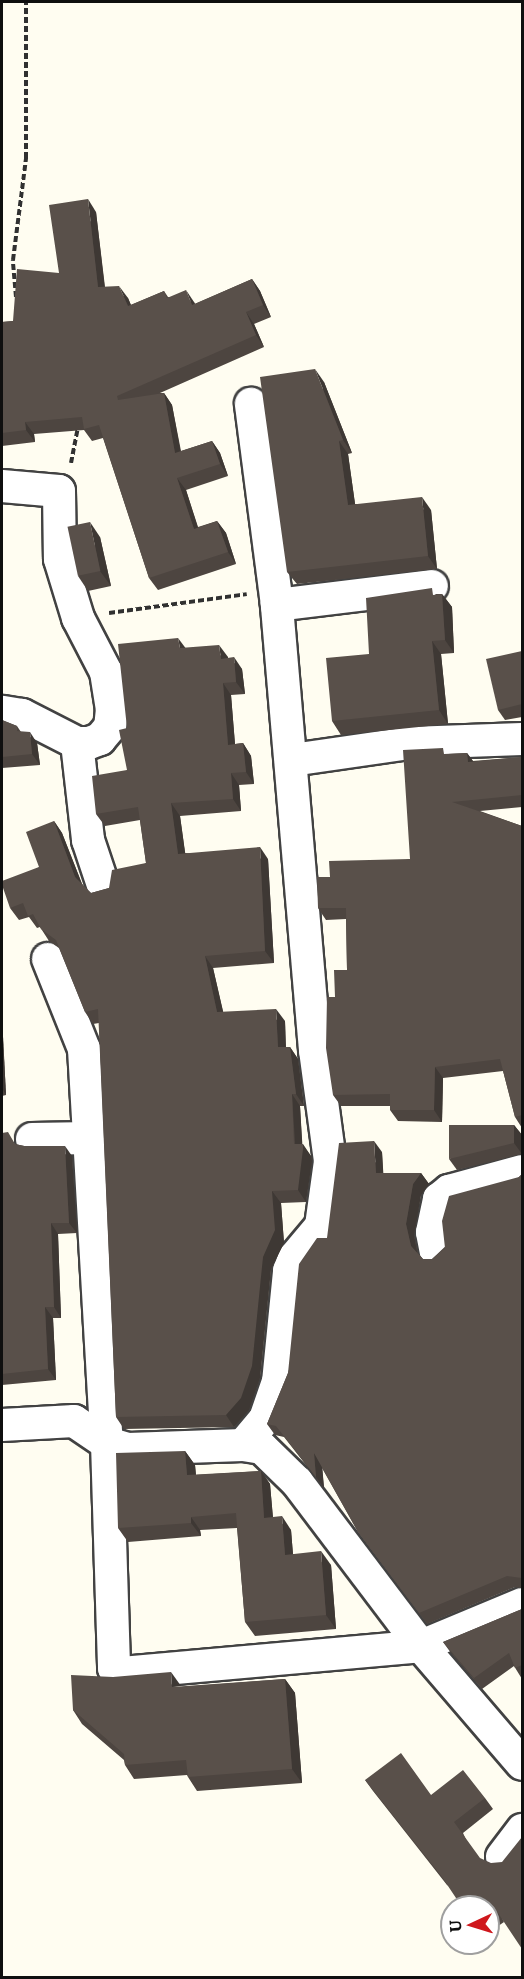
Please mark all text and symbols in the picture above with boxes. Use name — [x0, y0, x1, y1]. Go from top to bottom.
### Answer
north arrow — [440, 1895, 500, 1955]
text: U — [442, 1919, 466, 1933]

